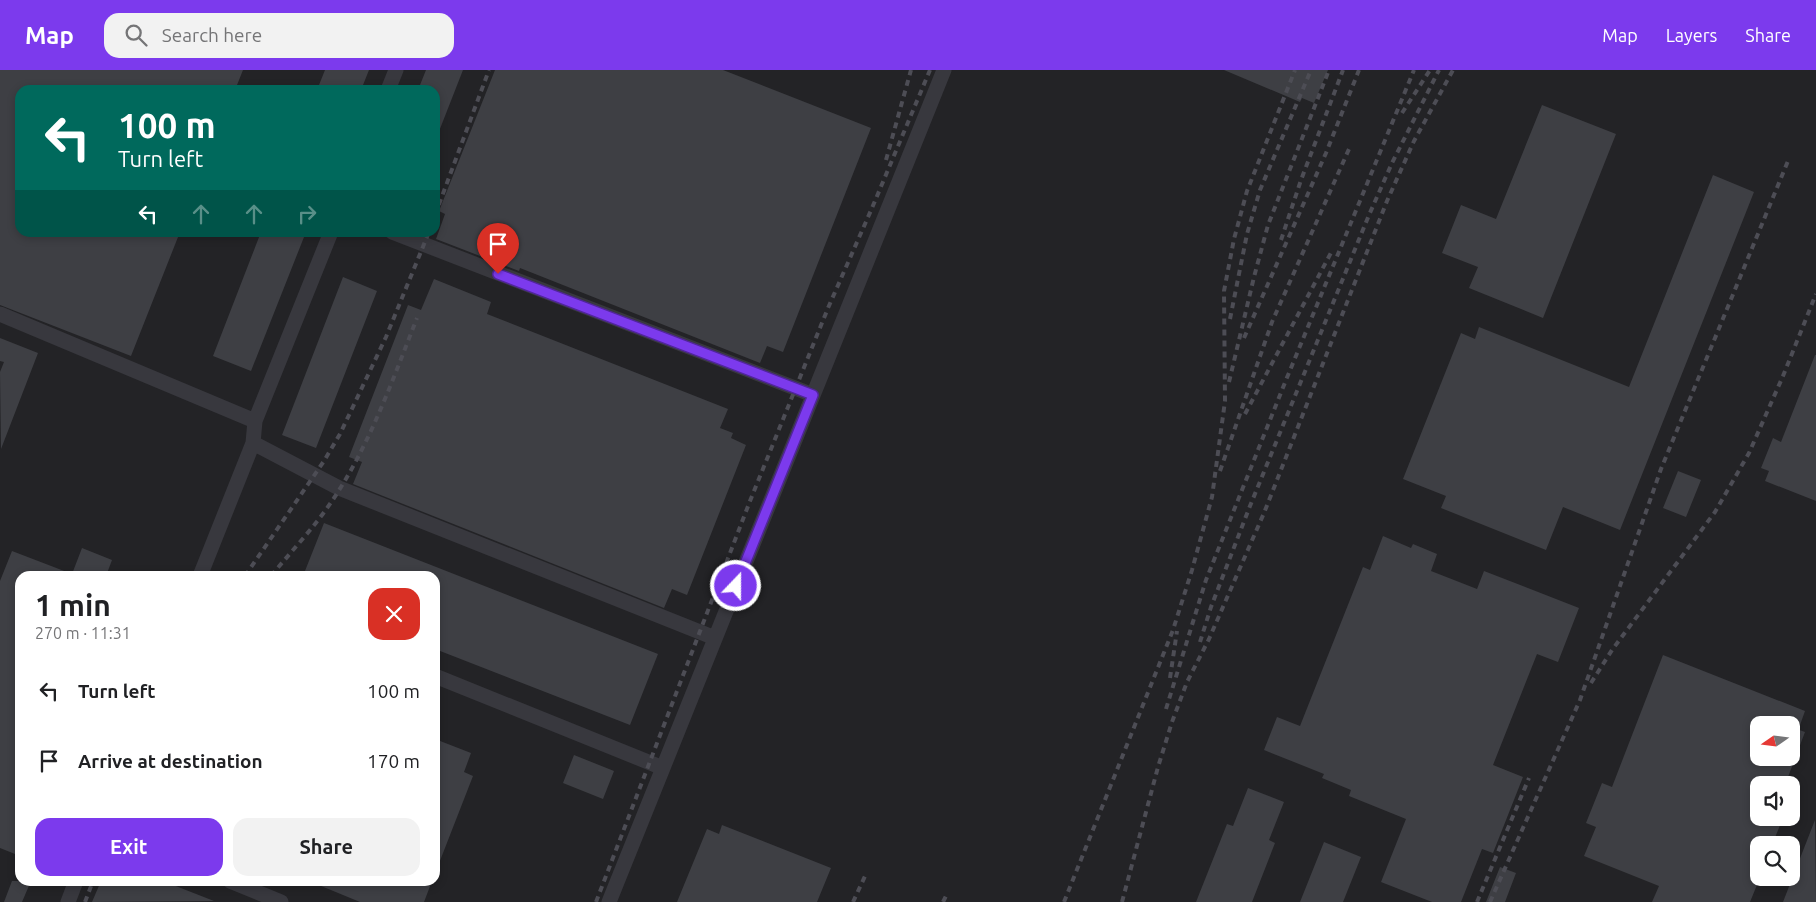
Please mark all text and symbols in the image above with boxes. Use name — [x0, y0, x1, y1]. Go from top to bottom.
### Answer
search box — [104, 13, 454, 58]
icon: search — [122, 21, 150, 49]
text: Map — [25, 22, 74, 49]
text: Search here — [162, 24, 262, 46]
text: Map — [1602, 25, 1638, 45]
text: Layers — [1666, 25, 1717, 45]
text: Share — [1745, 25, 1791, 45]
icon: left — [35, 105, 100, 170]
text: 100 m — [118, 105, 216, 145]
text: Turn left — [118, 146, 203, 171]
icon: left — [134, 200, 162, 228]
icon: ahead — [187, 200, 215, 228]
icon: ahead — [240, 200, 268, 228]
icon: right — [293, 200, 321, 228]
pin — [477, 223, 519, 274]
icon: arrive — [484, 230, 512, 258]
position arrow — [709, 559, 761, 611]
text: 1 min — [35, 588, 111, 622]
button: close — [368, 588, 420, 640]
text: 270 m · 11:31 — [35, 624, 131, 642]
icon: left — [35, 677, 63, 705]
text: Turn left — [78, 680, 156, 702]
text: 100 m — [367, 680, 420, 702]
north arrow — [1750, 716, 1800, 766]
map controls — [1750, 716, 1800, 886]
icon: arrive — [35, 747, 63, 775]
text: Arrive at destination — [78, 750, 263, 772]
text: 170 m — [367, 750, 420, 772]
button: sound — [1750, 776, 1800, 826]
button: Exit — [35, 818, 223, 876]
button: Share — [233, 818, 420, 876]
button: search — [1750, 836, 1800, 886]

